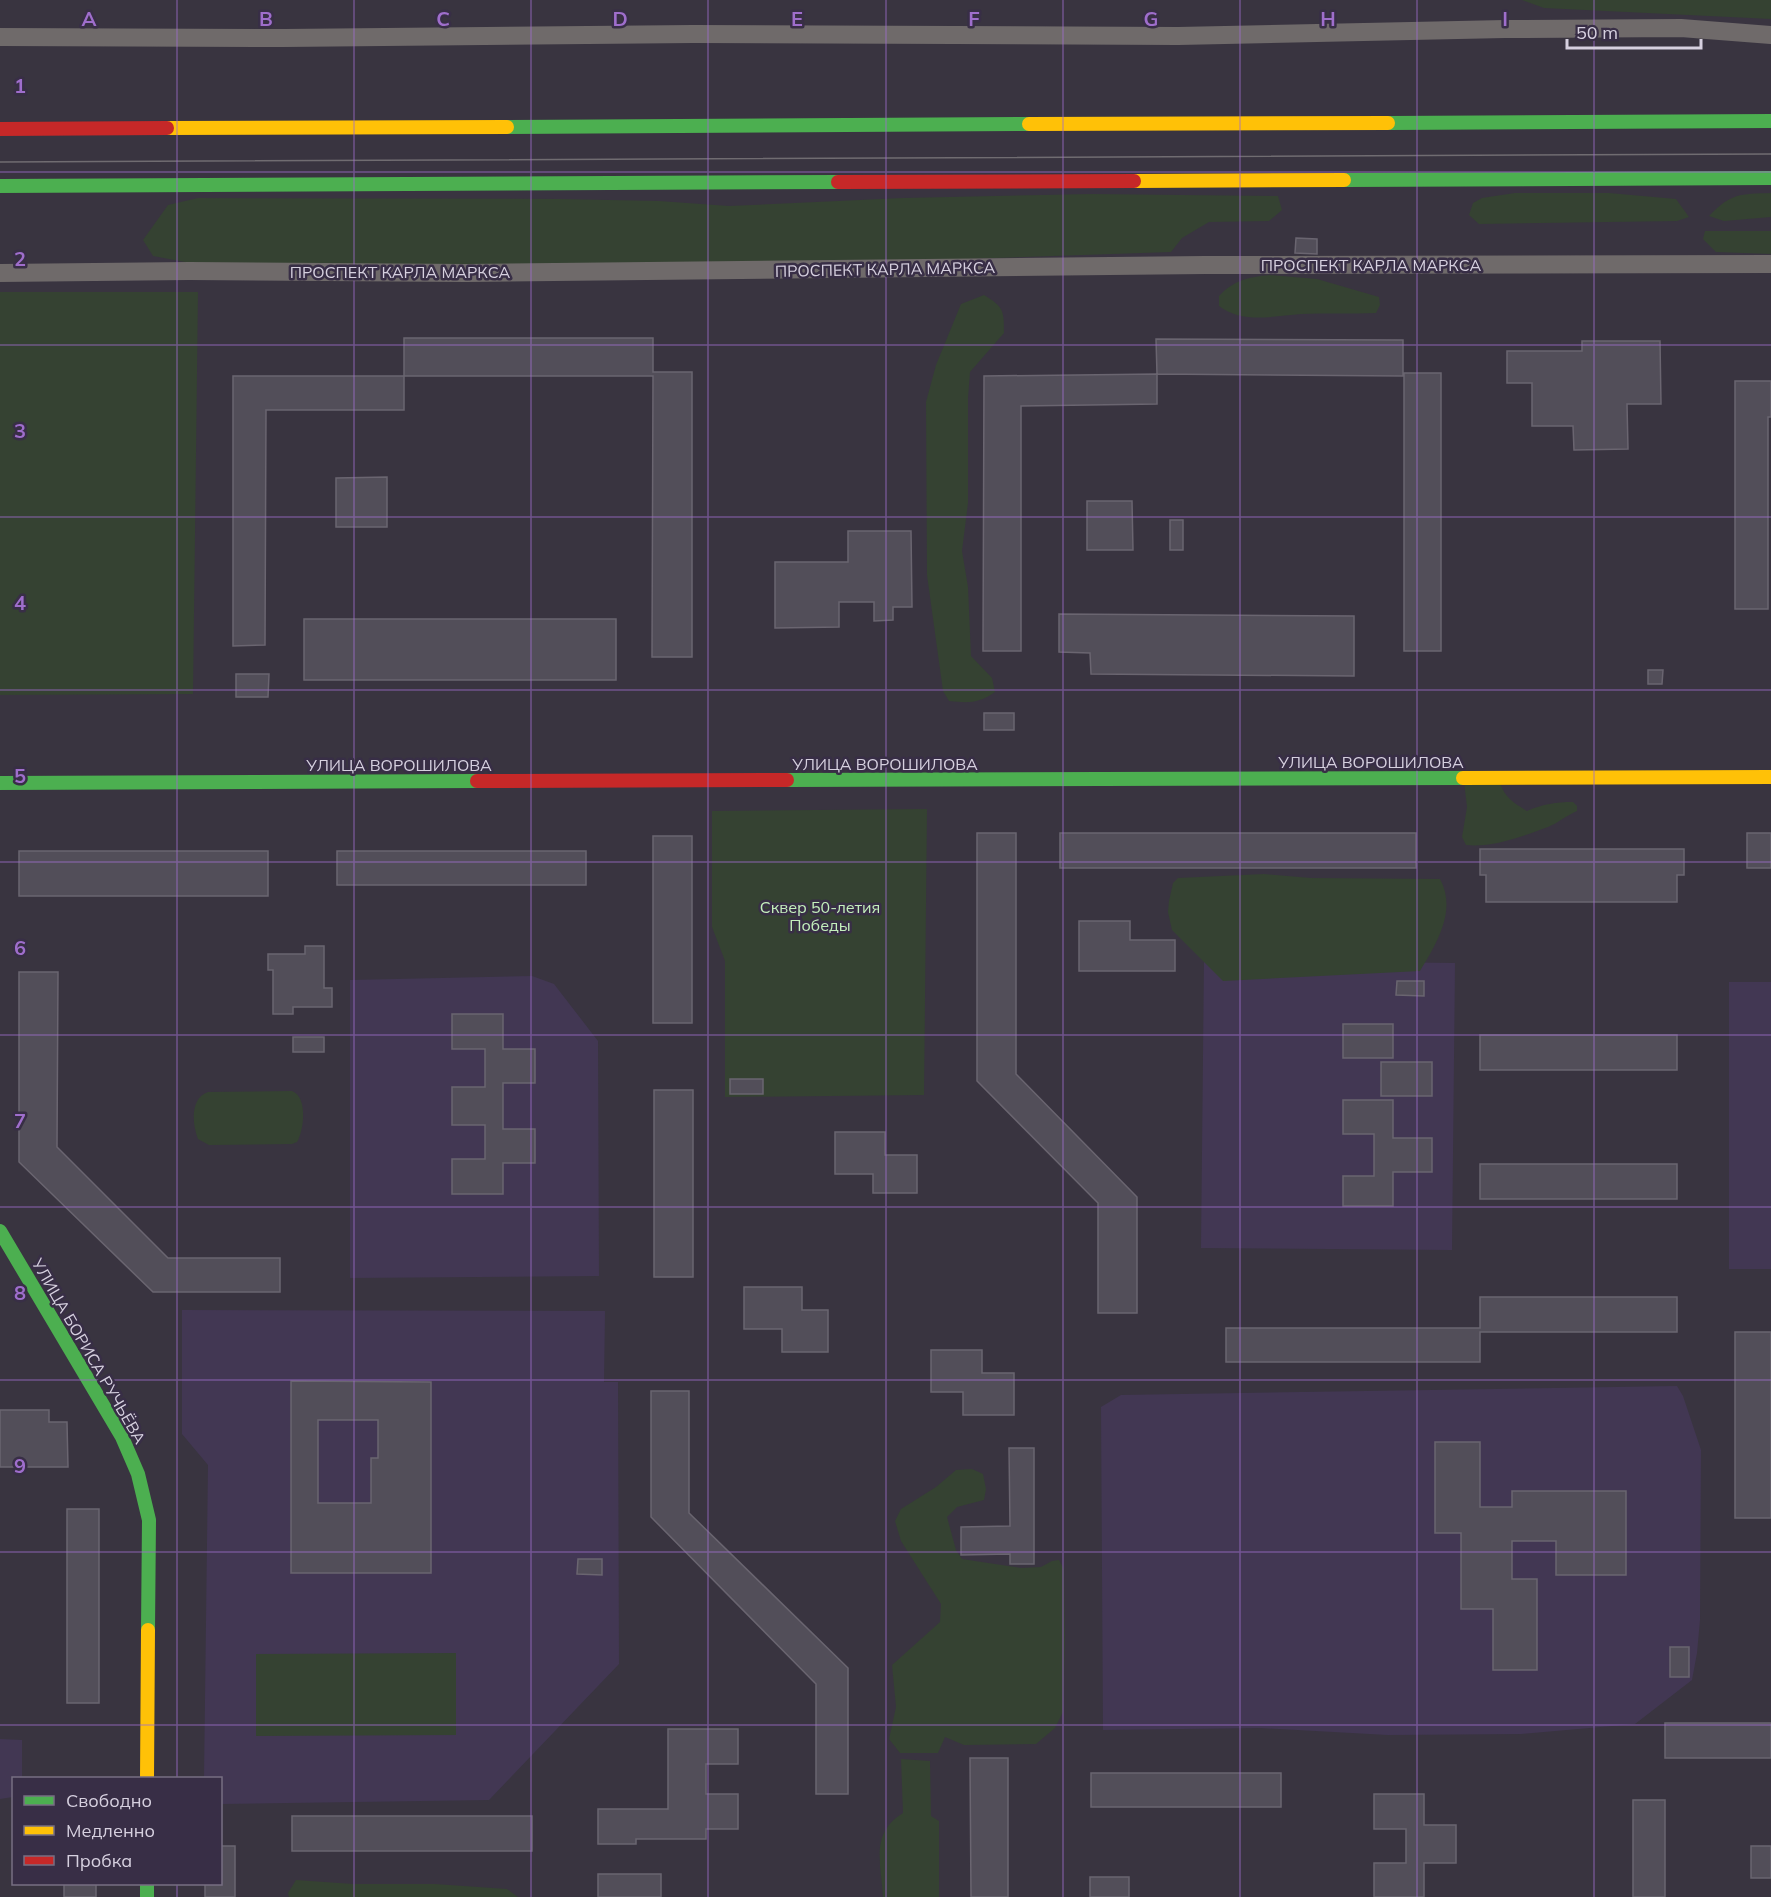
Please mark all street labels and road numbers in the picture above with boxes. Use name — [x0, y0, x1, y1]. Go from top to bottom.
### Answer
street label: ПРОСПЕКТ КАРЛА МАРКСА — [1261, 255, 1481, 275]
street label: ПРОСПЕКТ КАРЛА МАРКСА — [775, 257, 996, 281]
street label: ПРОСПЕКТ КАРЛА МАРКСА — [290, 262, 510, 282]
street label: УЛИЦА ВОРОШИЛОВА — [1277, 752, 1464, 772]
street label: УЛИЦА ВОРОШИЛОВА — [791, 754, 978, 774]
street label: УЛИЦА ВОРОШИЛОВА — [305, 755, 492, 775]
street label: УЛИЦА БОРИСА РУЧЬЁВА — [27, 1254, 150, 1447]

